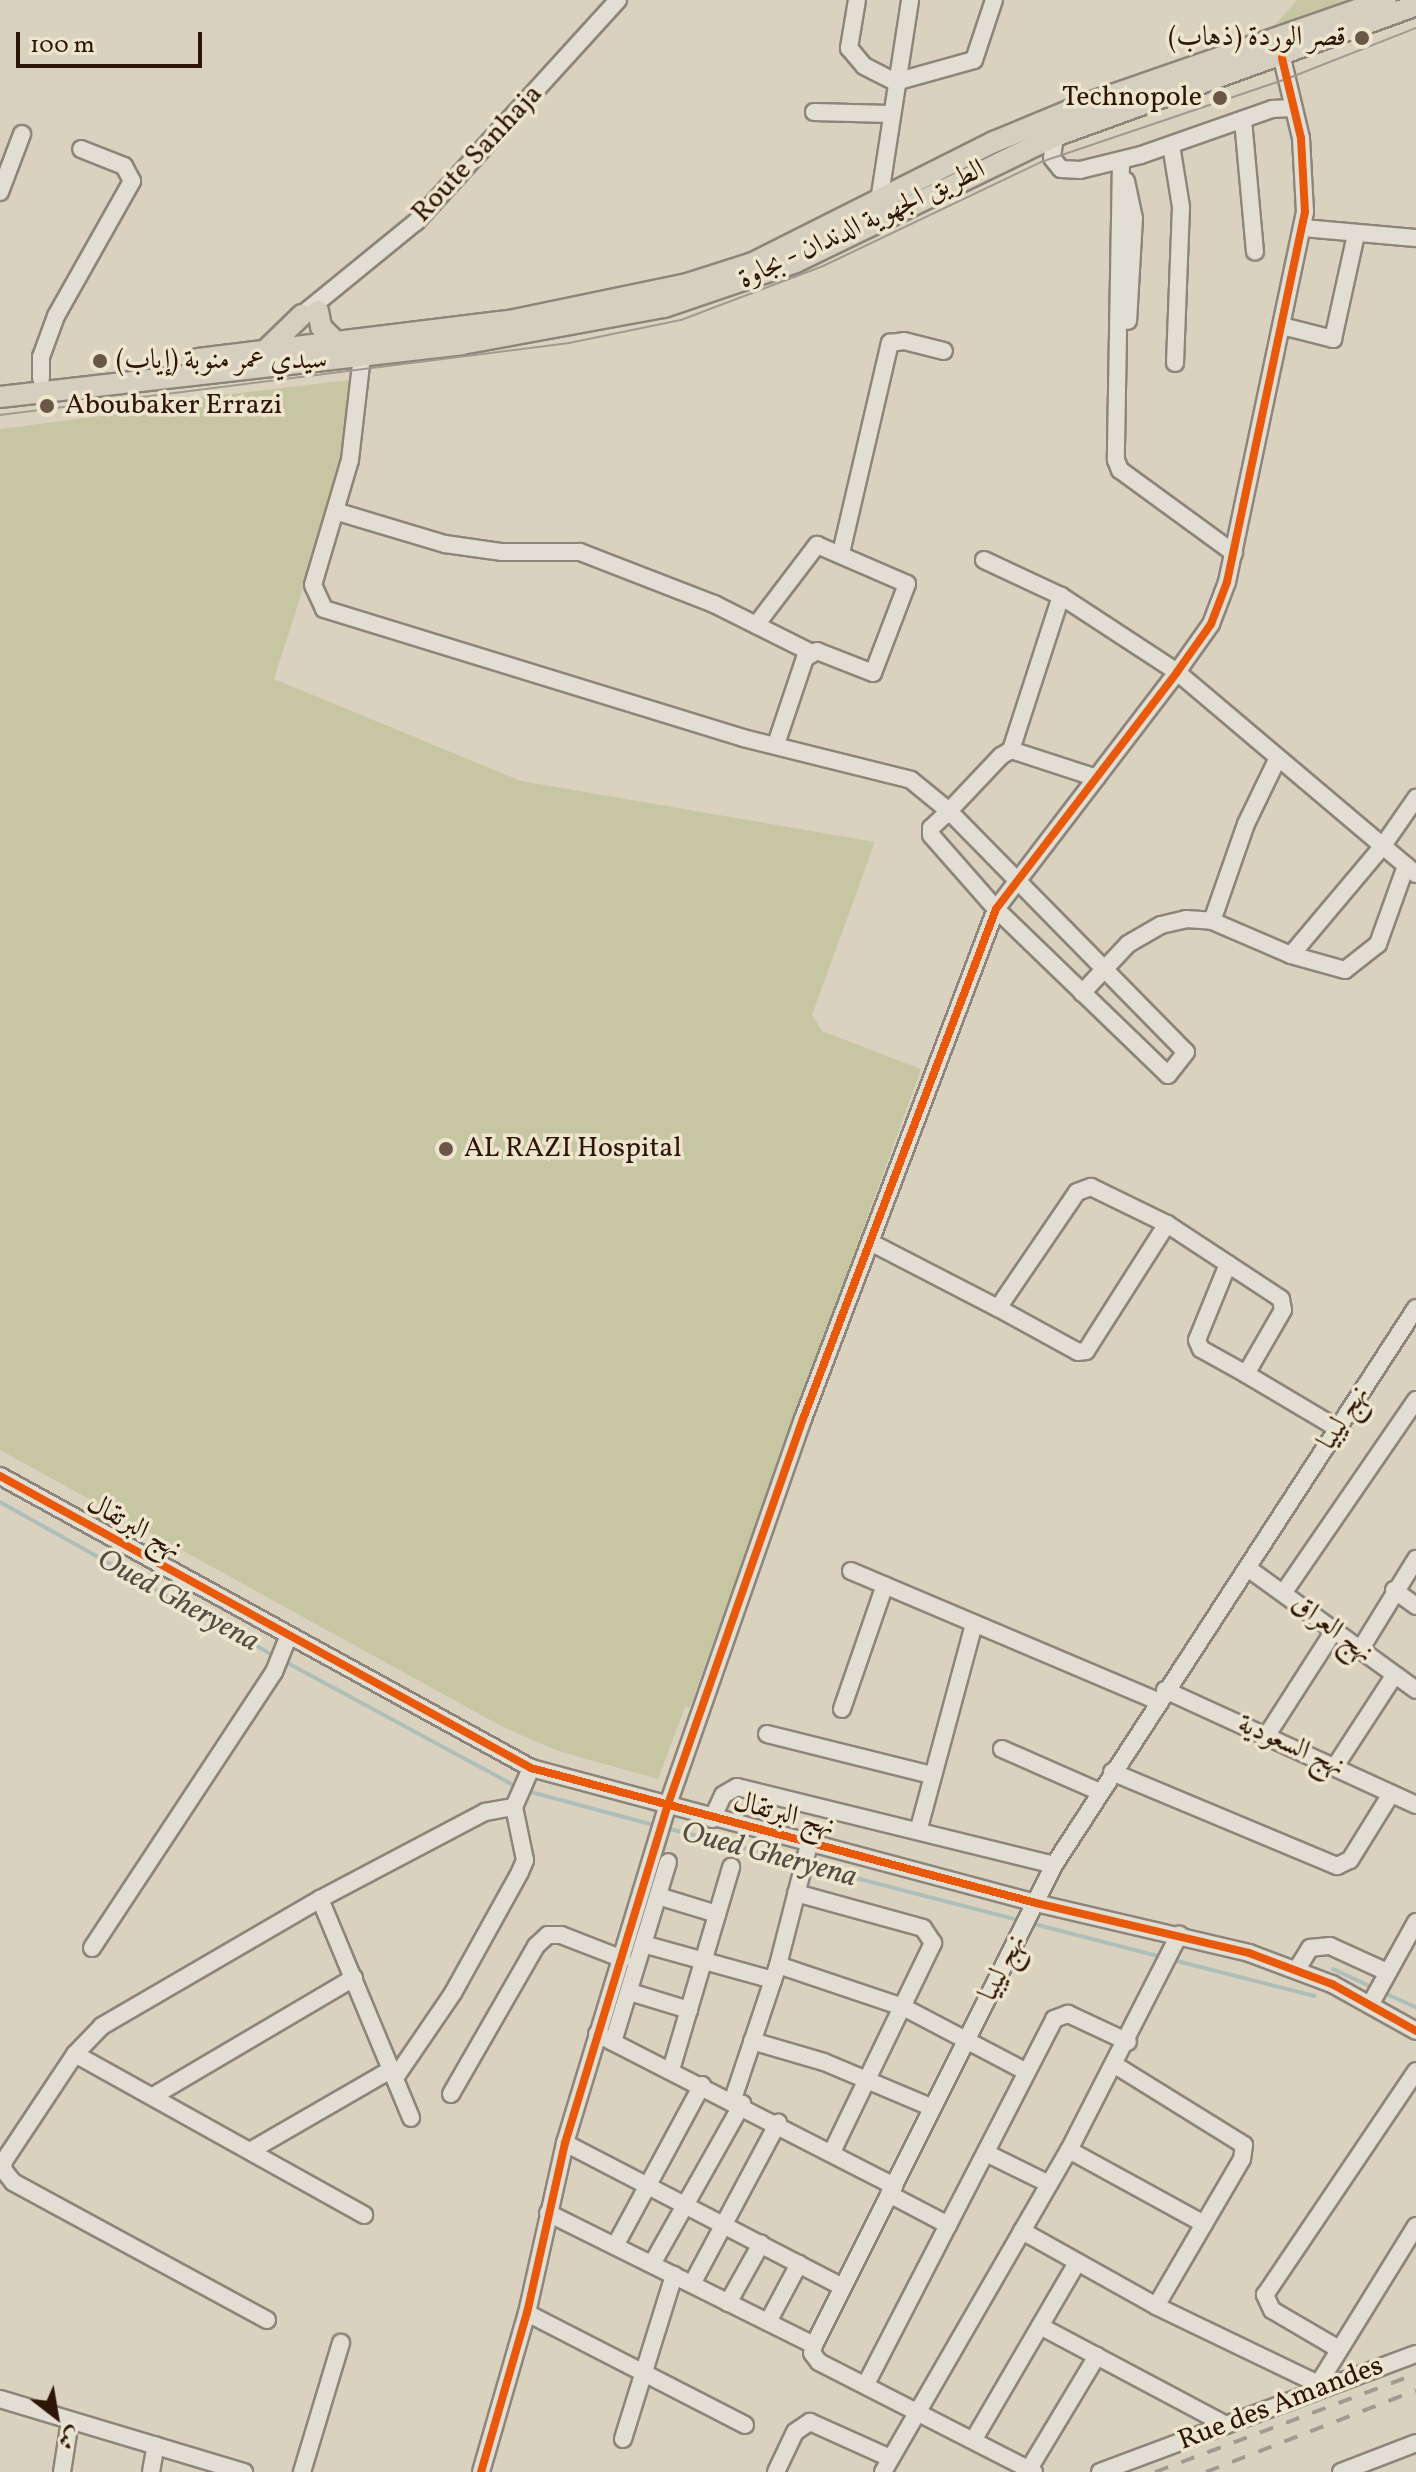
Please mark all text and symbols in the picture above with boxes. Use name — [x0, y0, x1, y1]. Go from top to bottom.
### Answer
scale bar — [20, 16, 206, 66]
place label: قصر الوردة (ذهاب) — [1168, 21, 1346, 55]
text: 100 m — [30, 29, 95, 63]
marker: قصر الوردة (ذهاب) — [1353, 29, 1371, 47]
street label: Route Sanhaja — [406, 78, 550, 230]
place label: Technopole — [1062, 81, 1202, 115]
marker: Technopole — [1209, 87, 1231, 109]
street label: الطريق الجهوية الدندان - بجاوة — [733, 153, 991, 297]
place label: سيدي عمر منوبة (إياب) — [116, 344, 327, 378]
marker: سيدي عمر منوبة (إياب) — [91, 352, 109, 370]
place label: Aboubaker Errazi — [65, 389, 282, 423]
marker: Aboubaker Errazi — [36, 395, 58, 417]
place label: AL RAZI Hospital — [464, 1132, 682, 1166]
marker: AL RAZI Hospital — [435, 1138, 457, 1160]
street label: نهج ليبيا — [1311, 1379, 1377, 1457]
street label: نهج البرتقال — [80, 1487, 188, 1567]
water label: Oued Gheryena — [90, 1542, 266, 1660]
street label: نهج العراق — [1284, 1587, 1380, 1671]
street label: نهج السعودية — [1232, 1708, 1350, 1784]
street label: نهج البرتقال — [729, 1785, 839, 1845]
water label: Oued Gheryena — [677, 1814, 861, 1896]
street label: نهج ليبيا — [972, 1929, 1034, 2007]
street label: Rue des Amandes — [1174, 2349, 1388, 2459]
north arrow — [16, 2376, 96, 2456]
text: ش — [51, 2418, 86, 2456]

